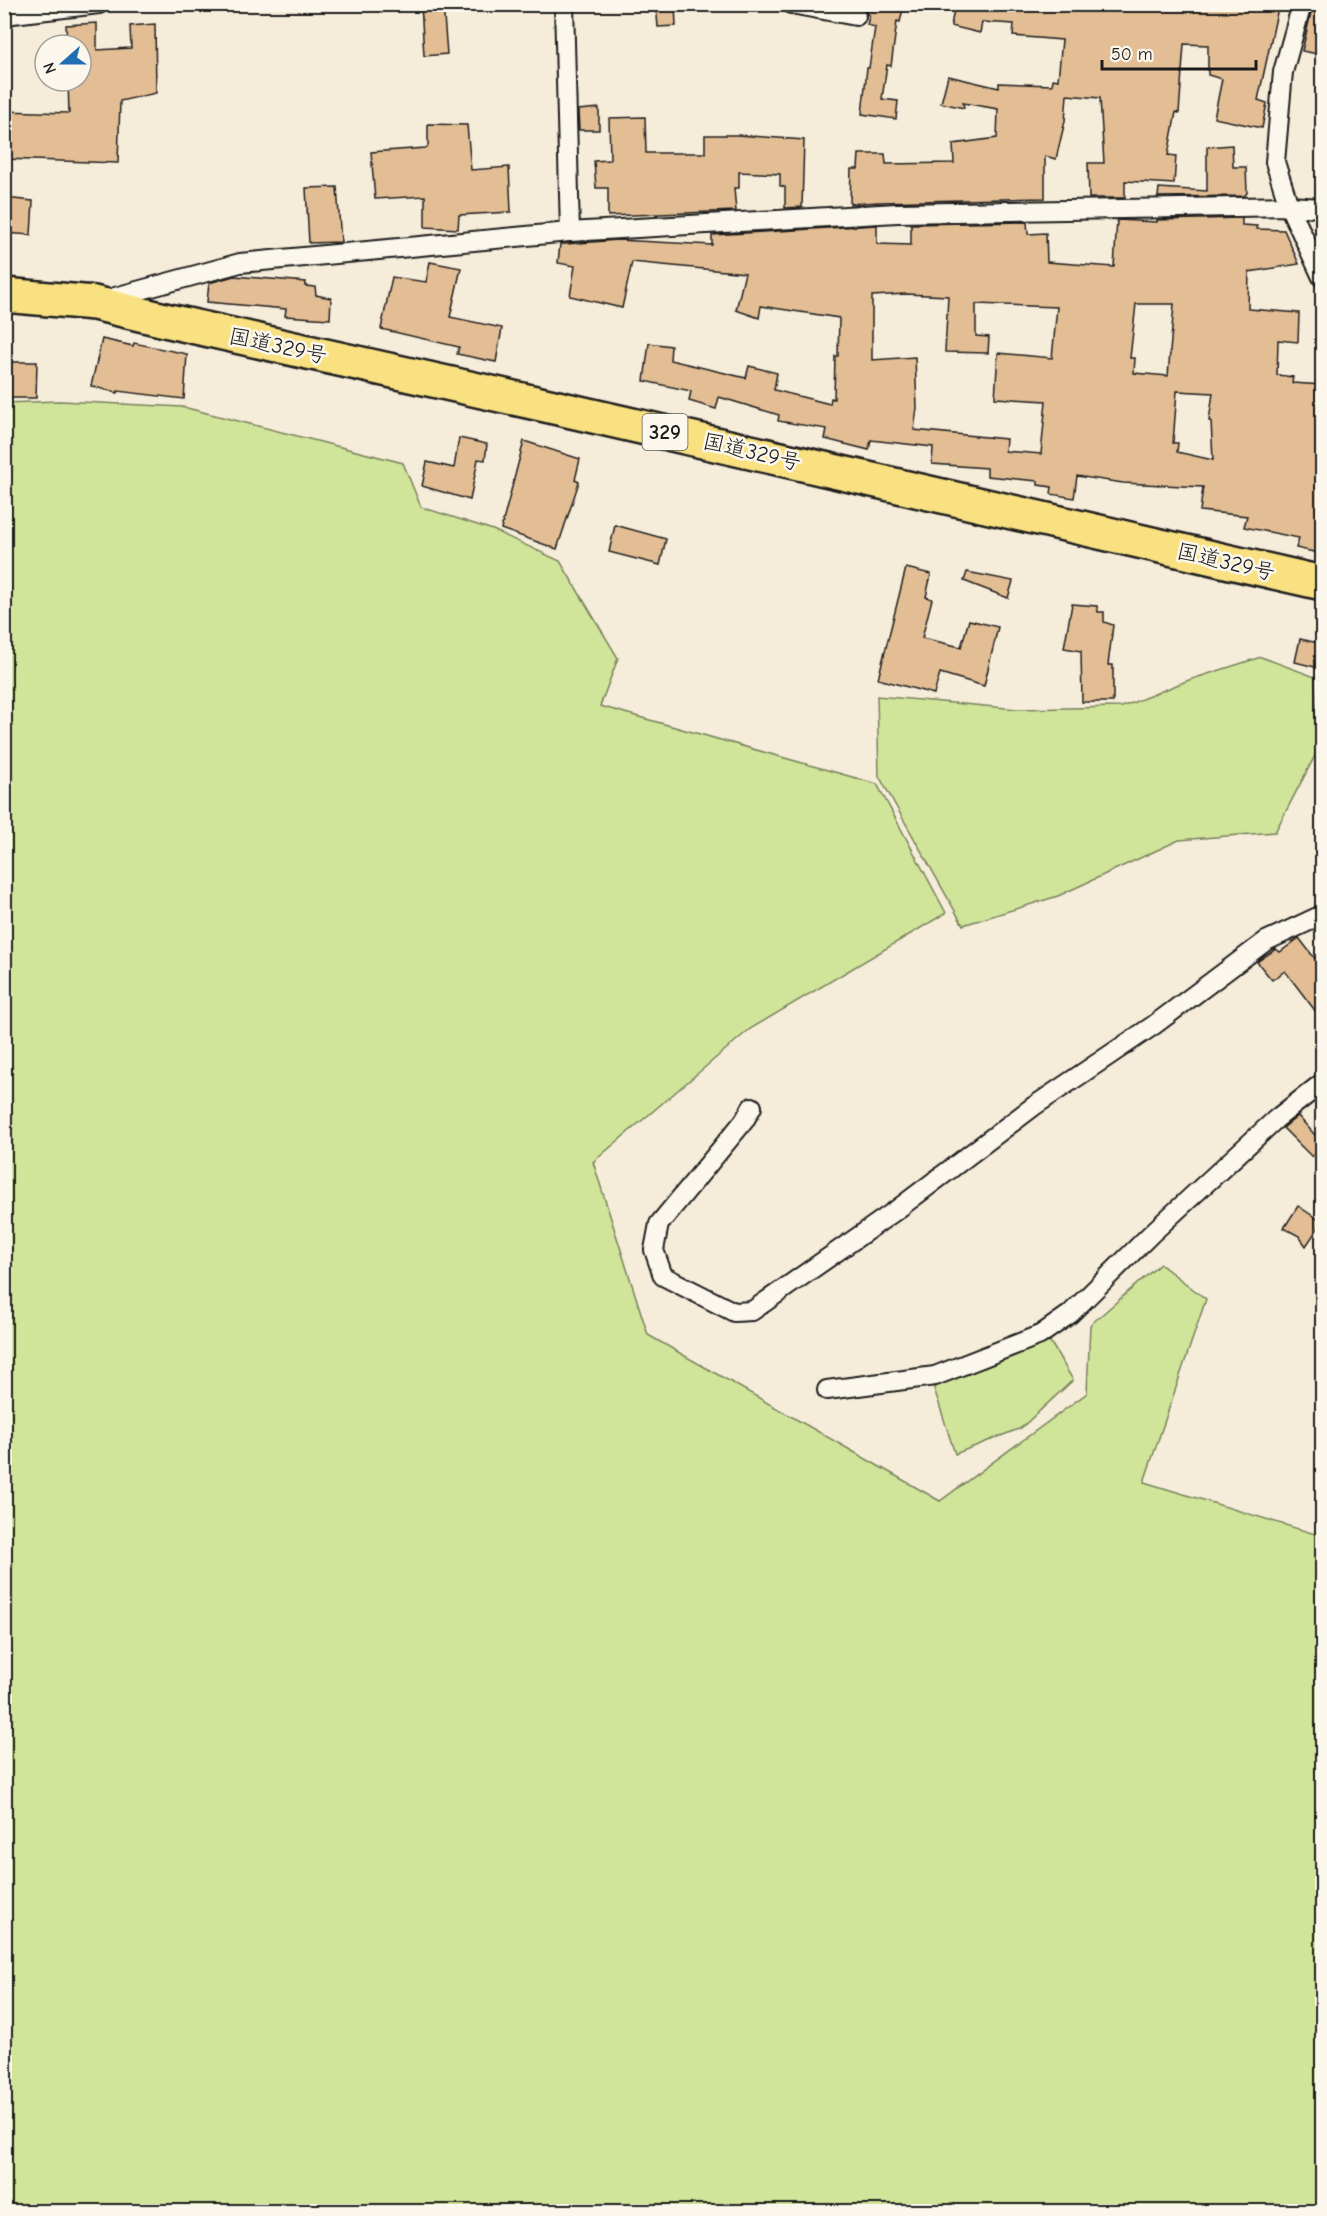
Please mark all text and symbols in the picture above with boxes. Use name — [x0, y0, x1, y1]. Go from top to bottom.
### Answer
north arrow — [33, 33, 93, 93]
scale bar — [1102, 33, 1256, 71]
text: 50 m — [1111, 44, 1153, 65]
text: N — [40, 60, 60, 76]
street label: 国道329号 — [226, 323, 330, 369]
road number: 329 — [642, 414, 688, 450]
street label: 国道329号 — [700, 428, 804, 476]
street label: 国道329号 — [1174, 538, 1278, 586]

